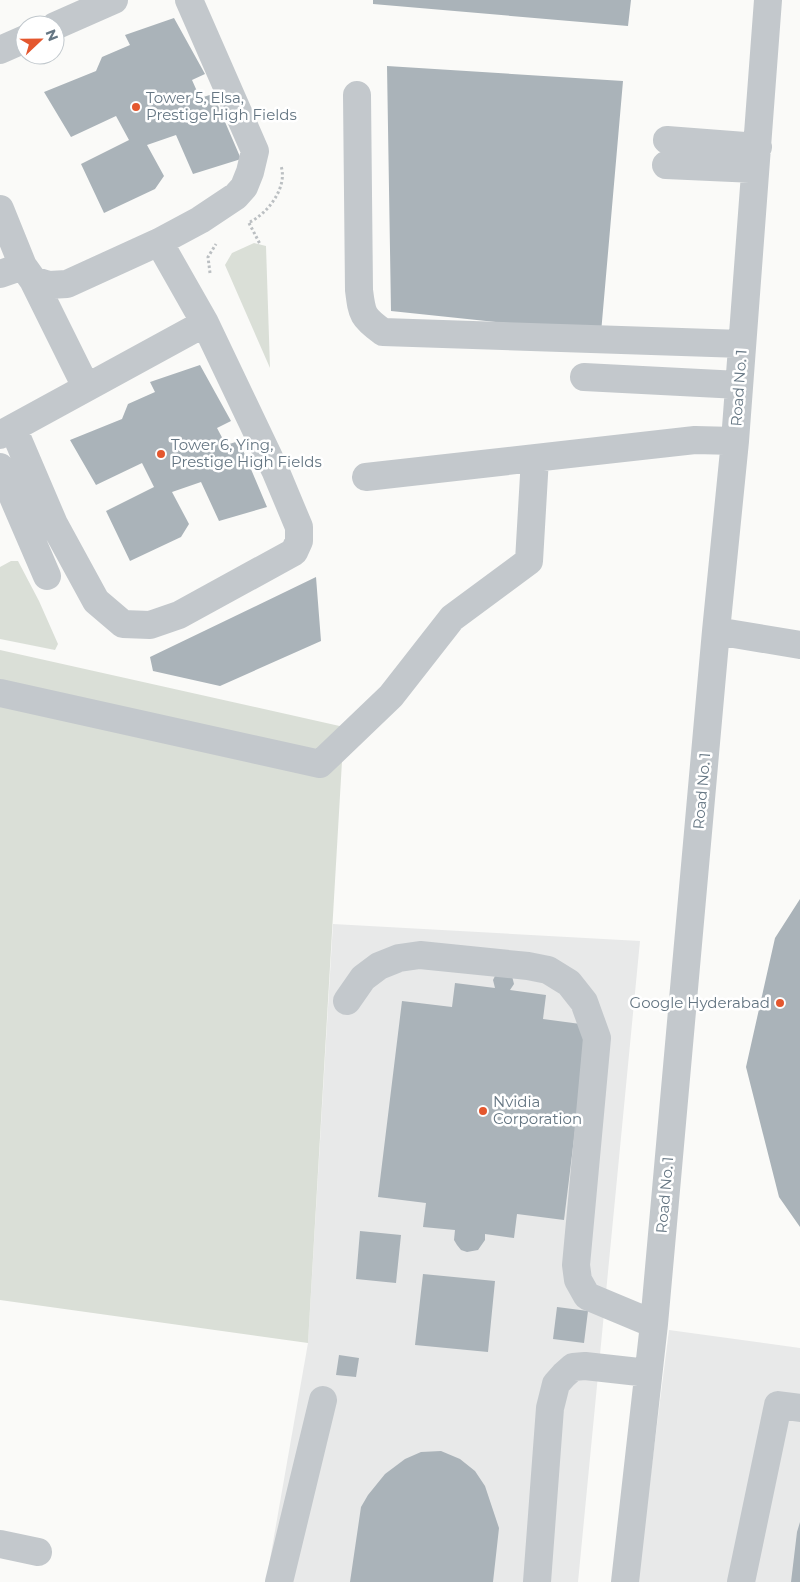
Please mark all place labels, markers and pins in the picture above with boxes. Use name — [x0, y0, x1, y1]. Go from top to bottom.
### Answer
place label: Tower 5, Elsa, Prestige High Fields — [146, 88, 297, 124]
marker: Tower 5, Elsa, Prestige High Fields — [130, 101, 142, 113]
place label: Tower 6, Ying, Prestige High Fields — [171, 435, 322, 471]
marker: Tower 6, Ying, Prestige High Fields — [155, 448, 167, 460]
place label: Google Hyderabad — [630, 993, 770, 1012]
marker: Google Hyderabad — [774, 997, 786, 1009]
place label: Nvidia Corporation — [493, 1092, 582, 1128]
marker: Nvidia Corporation — [477, 1105, 489, 1117]

